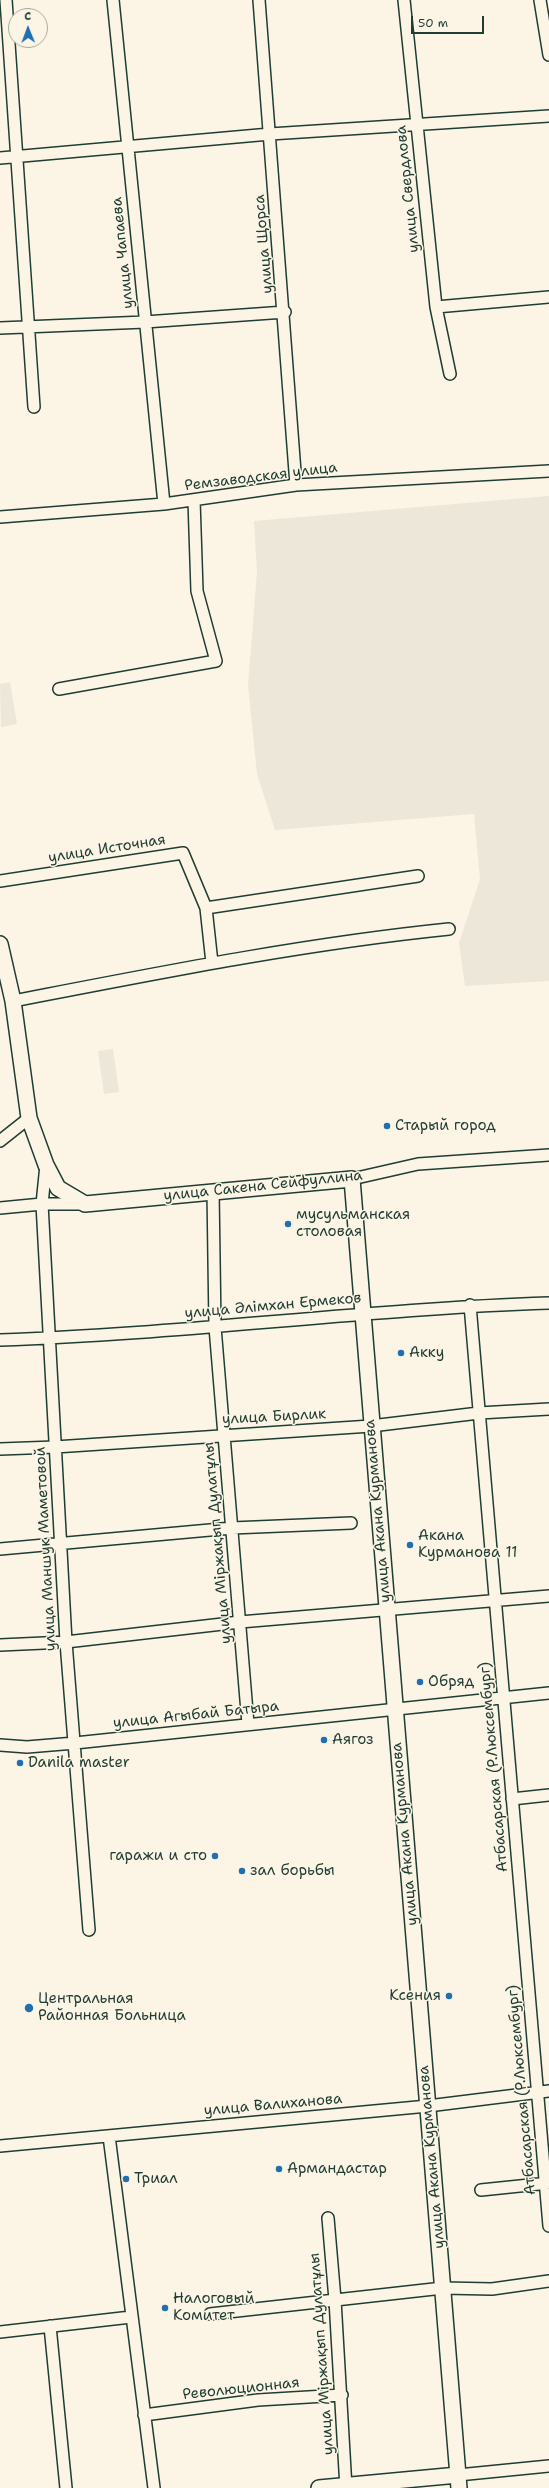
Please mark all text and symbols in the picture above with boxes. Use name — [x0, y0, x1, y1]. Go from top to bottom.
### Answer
north arrow — [8, 8, 48, 48]
scale bar — [413, 8, 486, 34]
text: С — [24, 9, 31, 24]
text: 50 m — [418, 15, 448, 31]
street label: улица Свердлова — [392, 124, 424, 254]
street label: улица Щорса — [251, 194, 277, 294]
street label: улица Чапаева — [108, 196, 138, 310]
street label: Ремзаводская улица — [184, 459, 338, 495]
street label: улица Источная — [47, 831, 167, 867]
place label: Старый город — [395, 1117, 496, 1135]
marker: Старый город — [382, 1121, 392, 1131]
street label: улица Сакена Сейфуллина — [163, 1167, 363, 1205]
place label: мусульманская столовая — [296, 1206, 410, 1241]
marker: мусульманская столовая — [283, 1219, 293, 1229]
street label: улица Әлімхан Ермеков — [184, 1289, 362, 1323]
place label: Акку — [409, 1344, 444, 1362]
marker: Акку — [396, 1348, 406, 1358]
street label: улица Бирлик — [222, 1405, 326, 1429]
street label: улица Акана Курманова — [361, 1419, 395, 1603]
street label: улица Міржақып Дулатұлы — [200, 1441, 236, 1645]
street label: улица Маншук Маметовой — [32, 1446, 60, 1652]
place label: Акана Курманова 11 — [418, 1527, 517, 1562]
marker: Акана Курманова 11 — [405, 1540, 415, 1550]
street label: Атбасарская (Р.Люксембург) — [476, 1661, 512, 1873]
place label: Обряд — [428, 1673, 474, 1691]
marker: Обряд — [415, 1677, 425, 1687]
street label: улица Агыбай Батыра — [112, 1697, 280, 1733]
place label: Аягоз — [332, 1731, 374, 1749]
marker: Аягоз — [319, 1735, 329, 1745]
street label: улица Акана Курманова — [388, 1742, 422, 1926]
place label: Danila master — [28, 1754, 130, 1772]
marker: Danila master — [15, 1758, 25, 1768]
place label: гаражи и сто — [109, 1847, 207, 1865]
marker: гаражи и сто — [210, 1851, 220, 1861]
place label: зал борьбы — [250, 1862, 335, 1880]
marker: зал борьбы — [237, 1866, 247, 1876]
street label: Атбасарская (Р.Люксембург) — [504, 1984, 540, 2196]
place label: Ксения — [389, 1987, 441, 2005]
place label: Центральная Районная Больница — [38, 1990, 186, 2025]
marker: Ксения — [444, 1991, 454, 2001]
marker: Центральная Районная Больница — [23, 2002, 35, 2014]
street label: улица Акана Курманова — [415, 2065, 449, 2249]
street label: улица Валиханова — [203, 2090, 343, 2120]
place label: Армандастар — [287, 2160, 387, 2178]
marker: Армандастар — [274, 2164, 284, 2174]
place label: Триал — [134, 2170, 178, 2188]
marker: Триал — [121, 2174, 131, 2184]
street label: улица Міржақып Дулатұлы — [306, 2252, 338, 2456]
place label: Налоговый Комитет — [173, 2290, 254, 2325]
marker: Налоговый Комитет — [160, 2303, 170, 2313]
street label: Революционная — [182, 2374, 300, 2404]

